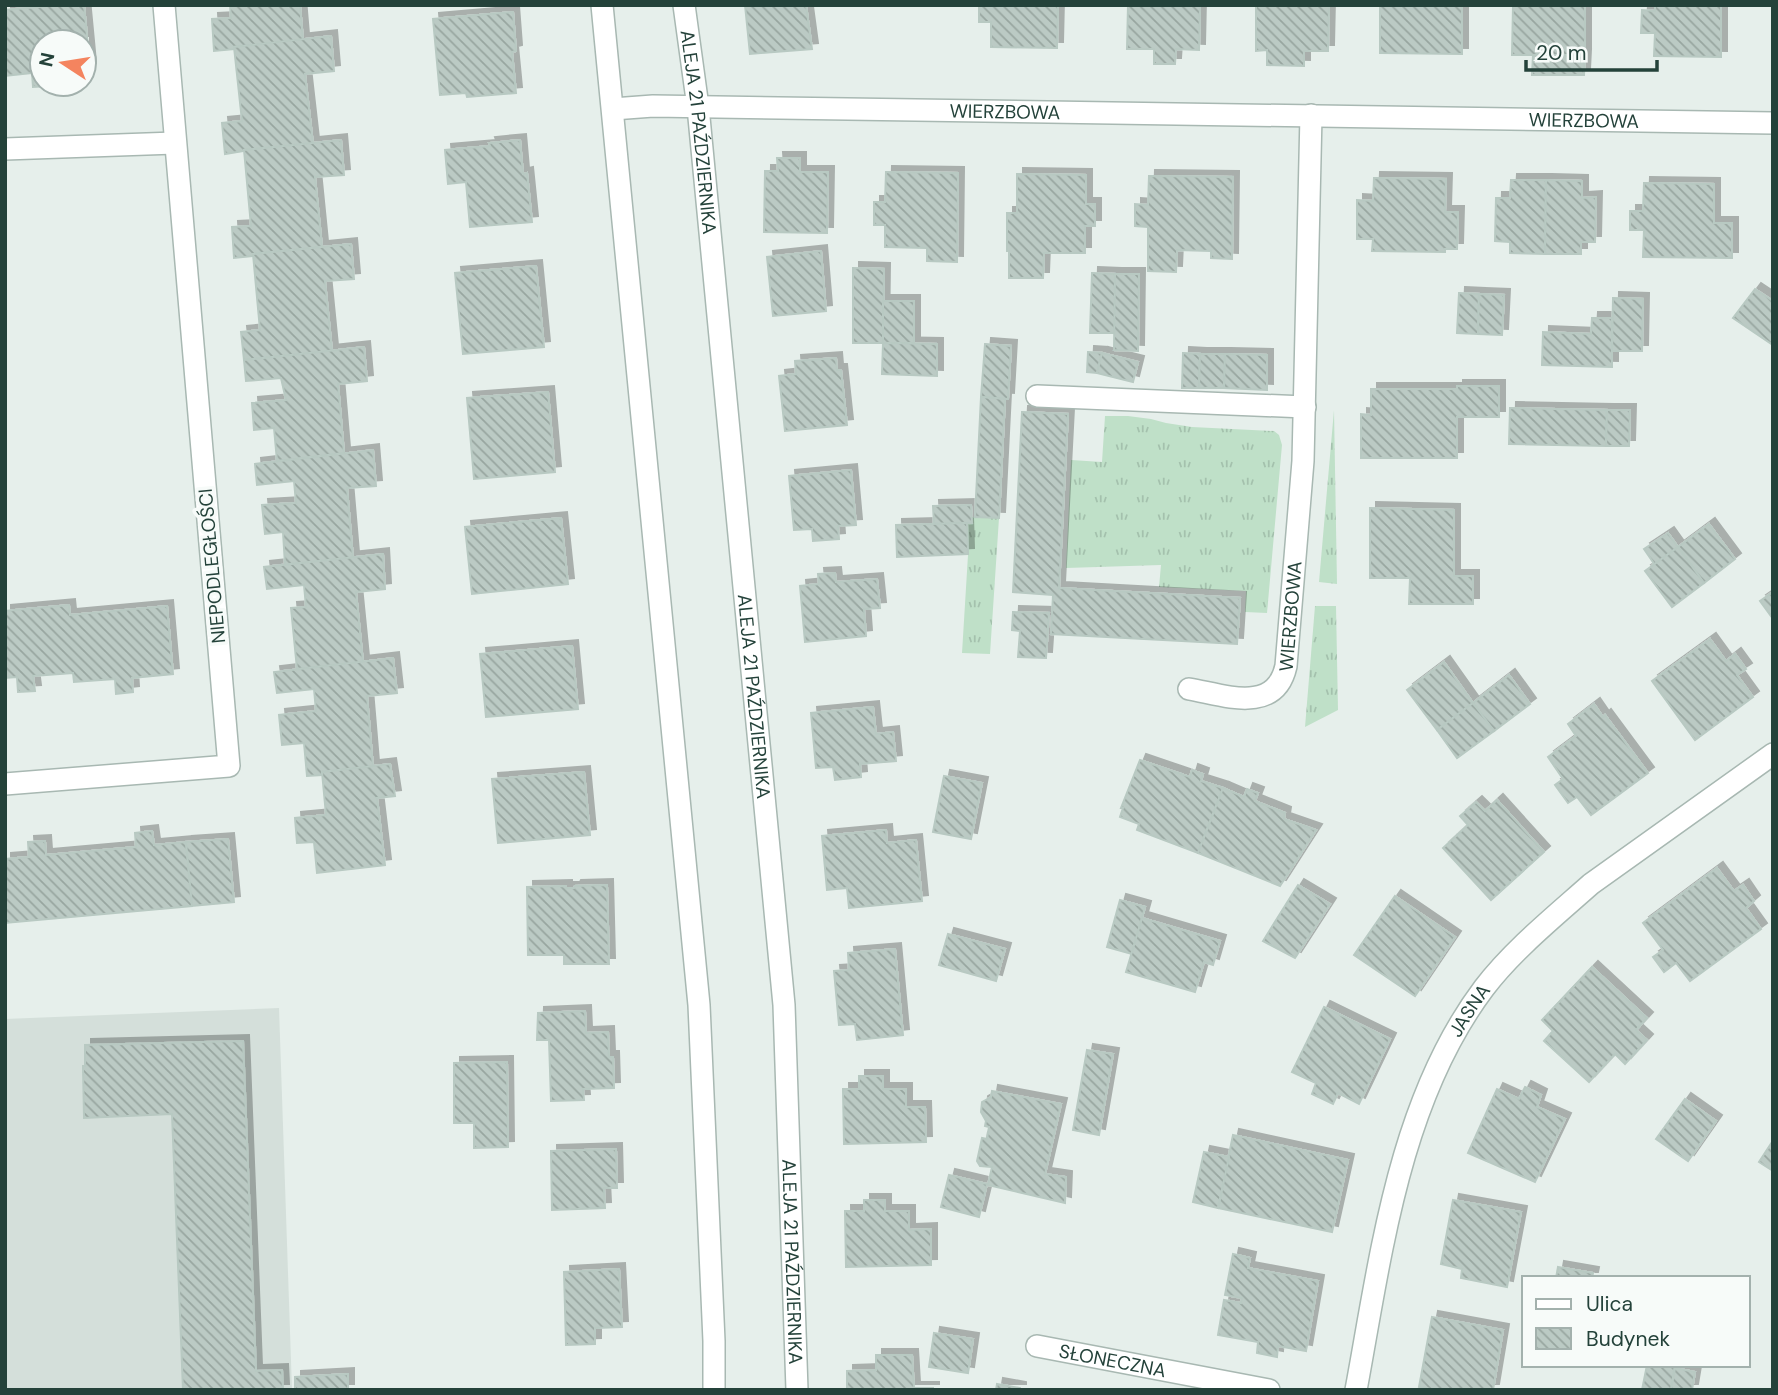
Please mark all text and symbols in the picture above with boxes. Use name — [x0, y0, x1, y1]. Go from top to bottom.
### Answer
north arrow — [28, 28, 98, 98]
street label: ALEJA 21 PAŹDZIERNIKA — [675, 28, 723, 236]
scale bar — [1526, 28, 1657, 72]
text: 20 m — [1536, 39, 1587, 67]
text: N — [33, 50, 61, 69]
street label: WIERZBOWA — [949, 98, 1061, 125]
street label: WIERZBOWA — [1528, 107, 1640, 133]
street label: NIEPODLEGŁOŚCI — [193, 488, 231, 644]
street label: WIERZBOWA — [1273, 560, 1307, 672]
street label: ALEJA 21 PAŹDZIERNIKA — [732, 593, 777, 800]
street label: JASNA — [1443, 979, 1496, 1041]
street label: ALEJA 21 PAŹDZIERNIKA — [777, 1159, 809, 1365]
legend — [1522, 1276, 1750, 1367]
text: Ulica — [1586, 1290, 1633, 1318]
text: Budynek — [1586, 1325, 1671, 1353]
street label: SŁONECZNA — [1057, 1338, 1169, 1383]

